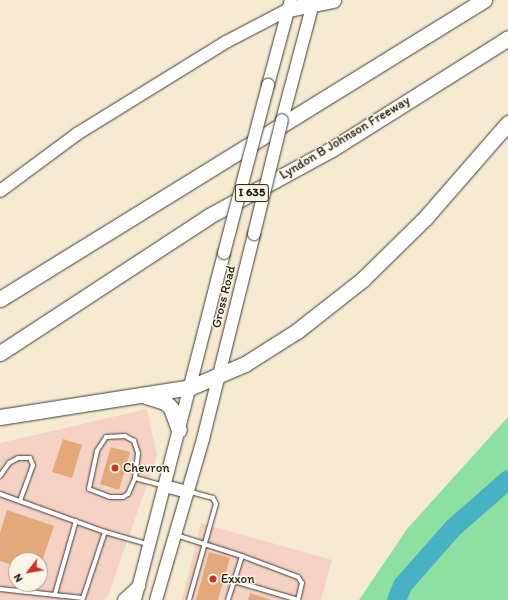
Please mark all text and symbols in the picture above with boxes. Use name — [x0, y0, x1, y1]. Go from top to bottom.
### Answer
street label: Lyndon B Johnson Freeway — [277, 93, 413, 183]
road number: I 635 — [234, 183, 270, 203]
street label: Gross Road — [209, 264, 239, 330]
place label: Chevron — [123, 460, 170, 476]
marker: Chevron — [110, 463, 120, 473]
north arrow — [8, 552, 48, 592]
text: N — [11, 571, 26, 584]
place label: Exxon — [221, 571, 255, 587]
marker: Exxon — [208, 574, 218, 584]

